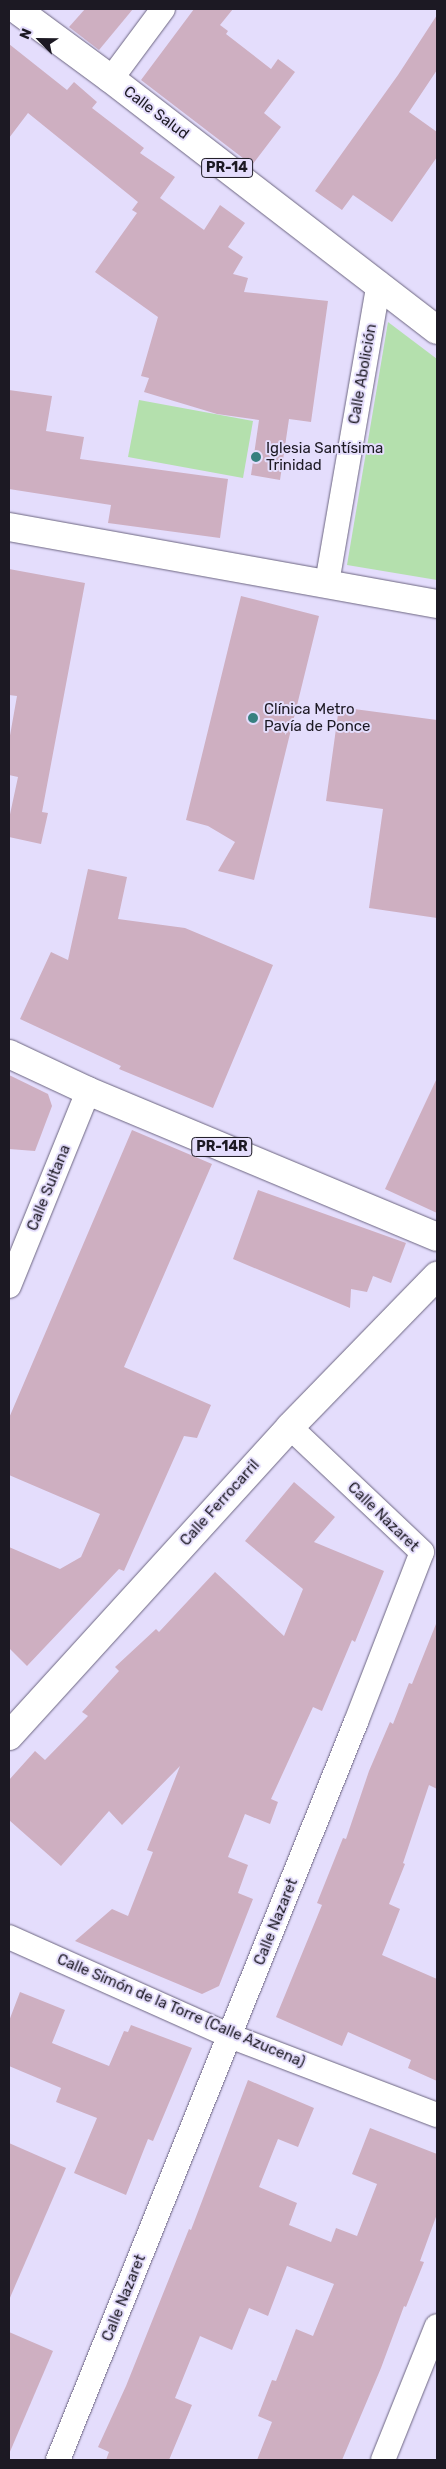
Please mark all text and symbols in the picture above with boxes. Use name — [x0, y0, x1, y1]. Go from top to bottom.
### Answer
north arrow — [15, 15, 65, 65]
text: N — [16, 26, 36, 42]
street label: Calle Salud — [120, 83, 192, 143]
road number: PR-14 — [201, 156, 253, 180]
street label: Calle Abolición — [345, 322, 381, 426]
place label: Iglesia Santísima Trinidad — [266, 439, 383, 474]
marker: Iglesia Santísima Trinidad — [250, 451, 262, 463]
place label: Clínica Metro Pavía de Ponce — [264, 700, 370, 735]
marker: Clínica Metro Pavía de Ponce — [246, 711, 260, 725]
road number: PR-14R — [191, 1136, 253, 1158]
street label: Calle Sultana — [24, 1142, 74, 1234]
street label: Calle Ferrocarril — [177, 1456, 263, 1550]
street label: Calle Nazaret — [344, 1479, 422, 1555]
street label: Calle Nazaret — [250, 1876, 302, 1968]
street label: Calle Simón de la Torre (Calle Azucena) — [54, 1950, 308, 2072]
street label: Calle Nazaret — [98, 2252, 150, 2344]

